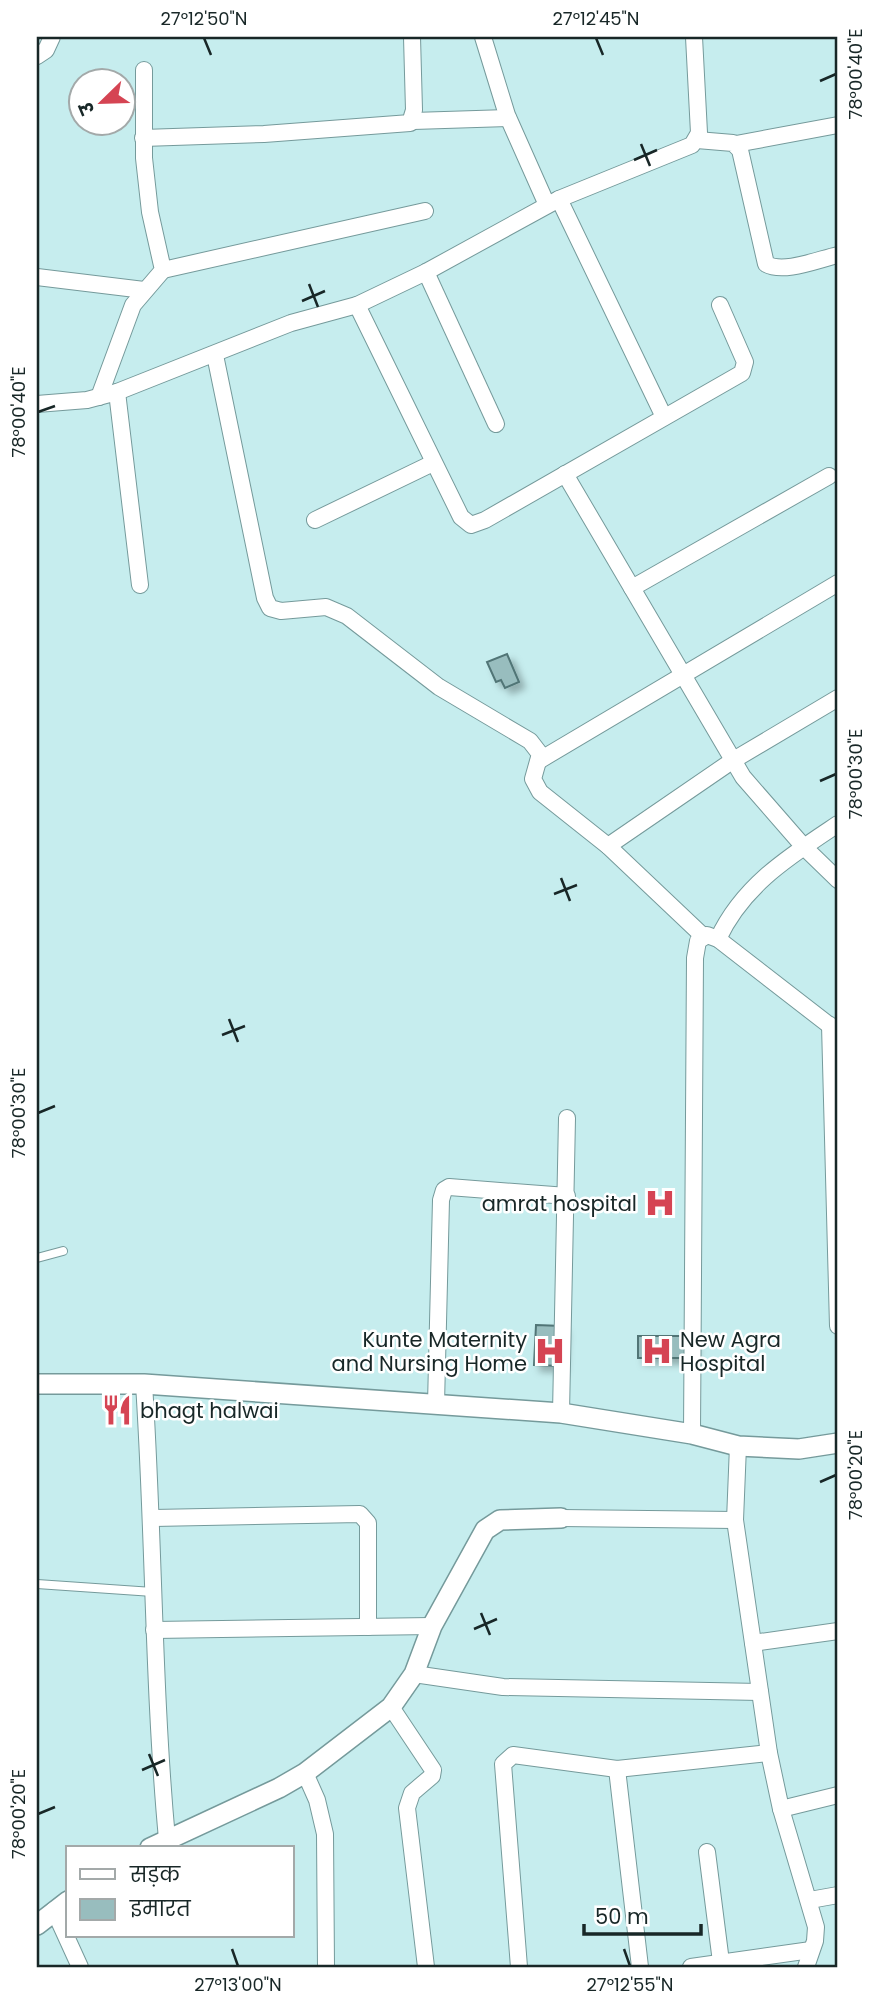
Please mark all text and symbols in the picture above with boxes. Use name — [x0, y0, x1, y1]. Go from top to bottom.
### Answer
text: 27°12'50"N — [160, 6, 248, 31]
text: 27°12'45"N — [552, 6, 640, 31]
text: 78°00'40"E — [843, 28, 868, 120]
north arrow — [66, 66, 136, 136]
text: उ — [72, 97, 102, 120]
text: 78°00'40"E — [6, 366, 31, 458]
text: 78°00'30"E — [843, 729, 868, 819]
text: 78°00'30"E — [6, 1068, 31, 1158]
hospital icon: amrat hospital — [643, 1186, 677, 1220]
place label: amrat hospital — [482, 1189, 637, 1218]
place label: Kunte Maternity and Nursing Home — [332, 1325, 527, 1378]
place label: New Agra Hospital — [680, 1325, 781, 1378]
hospital icon: Kunte Maternity and Nursing Home — [533, 1334, 567, 1368]
hospital icon: New Agra Hospital — [640, 1334, 674, 1368]
restaurant icon: bhagt halwai — [100, 1393, 134, 1427]
place label: bhagt halwai — [140, 1396, 279, 1425]
text: 78°00'20"E — [843, 1430, 868, 1520]
text: 78°00'20"E — [6, 1769, 31, 1859]
legend — [66, 1846, 294, 1938]
text: सड़क — [129, 1860, 181, 1889]
scale bar — [584, 1892, 702, 1936]
text: इमारत — [129, 1894, 192, 1923]
text: 50 m — [595, 1902, 649, 1931]
text: 27°13'00"N — [194, 1972, 282, 1997]
text: 27°12'55"N — [586, 1972, 674, 1997]

